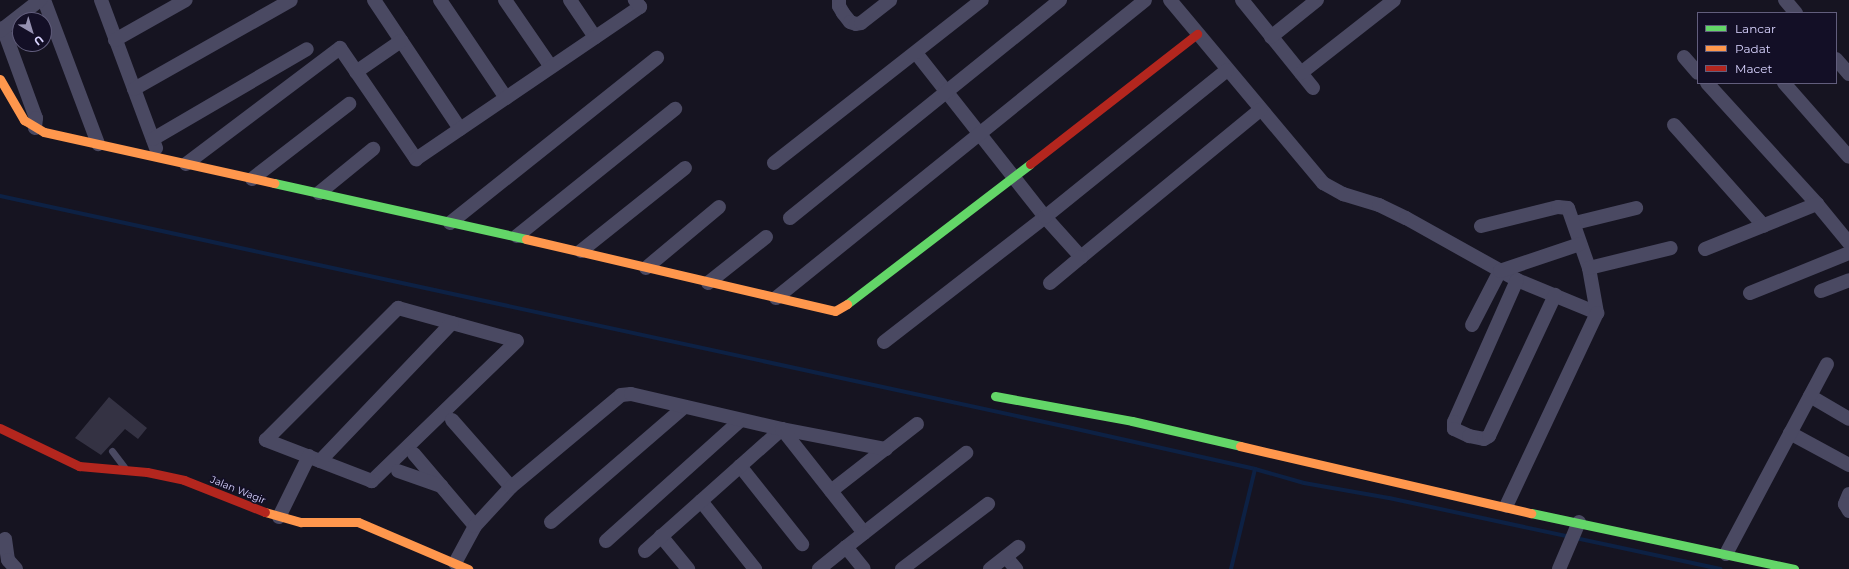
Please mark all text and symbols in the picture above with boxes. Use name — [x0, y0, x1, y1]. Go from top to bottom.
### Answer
north arrow — [12, 12, 52, 52]
legend — [1697, 12, 1837, 84]
text: Lancar — [1735, 21, 1776, 36]
text: U — [31, 32, 47, 49]
text: Padat — [1735, 41, 1771, 56]
text: Macet — [1735, 61, 1772, 76]
street label: Jalan Wagir — [208, 473, 268, 507]

